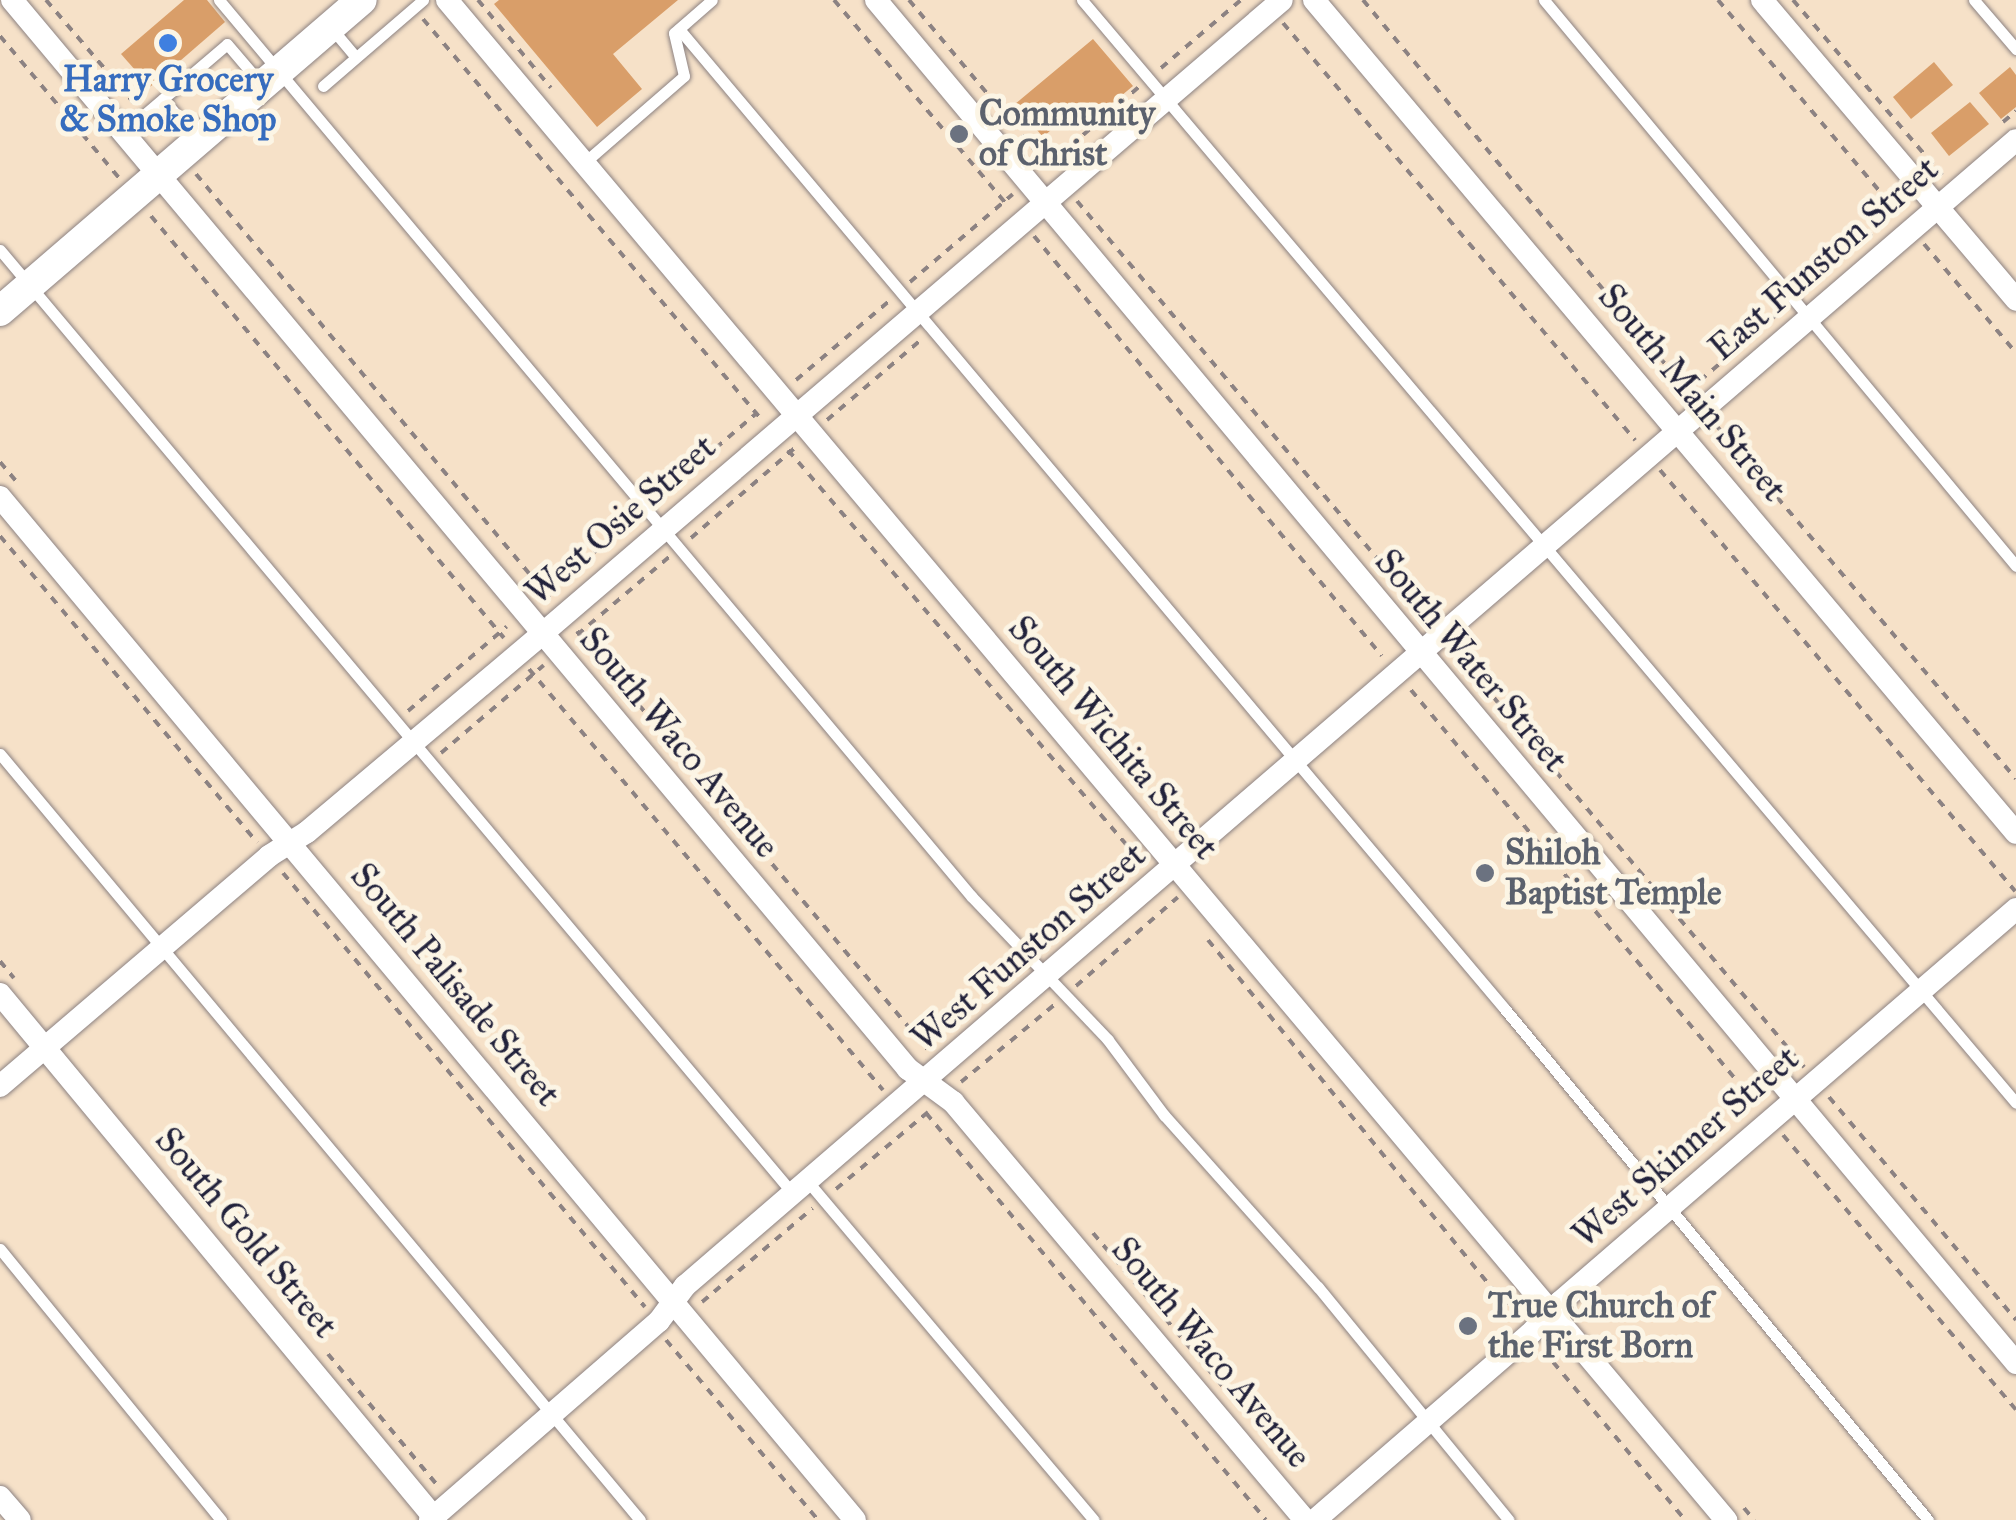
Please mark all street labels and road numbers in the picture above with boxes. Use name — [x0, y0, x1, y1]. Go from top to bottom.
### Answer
street label: East Funston Street — [1701, 148, 1947, 370]
street label: South Main Street — [1589, 276, 1795, 510]
street label: West Osie Street — [518, 426, 724, 614]
street label: South Water Street — [1366, 541, 1576, 781]
street label: South Wichita Street — [999, 608, 1227, 868]
street label: South Waco Avenue — [570, 619, 788, 867]
street label: West Funston Street — [904, 834, 1154, 1060]
street label: South Palisade Street — [341, 855, 569, 1115]
street label: West Skinner Street — [1565, 1038, 1807, 1256]
street label: South Gold Street — [146, 1120, 346, 1346]
street label: South Waco Avenue — [1102, 1229, 1320, 1477]

